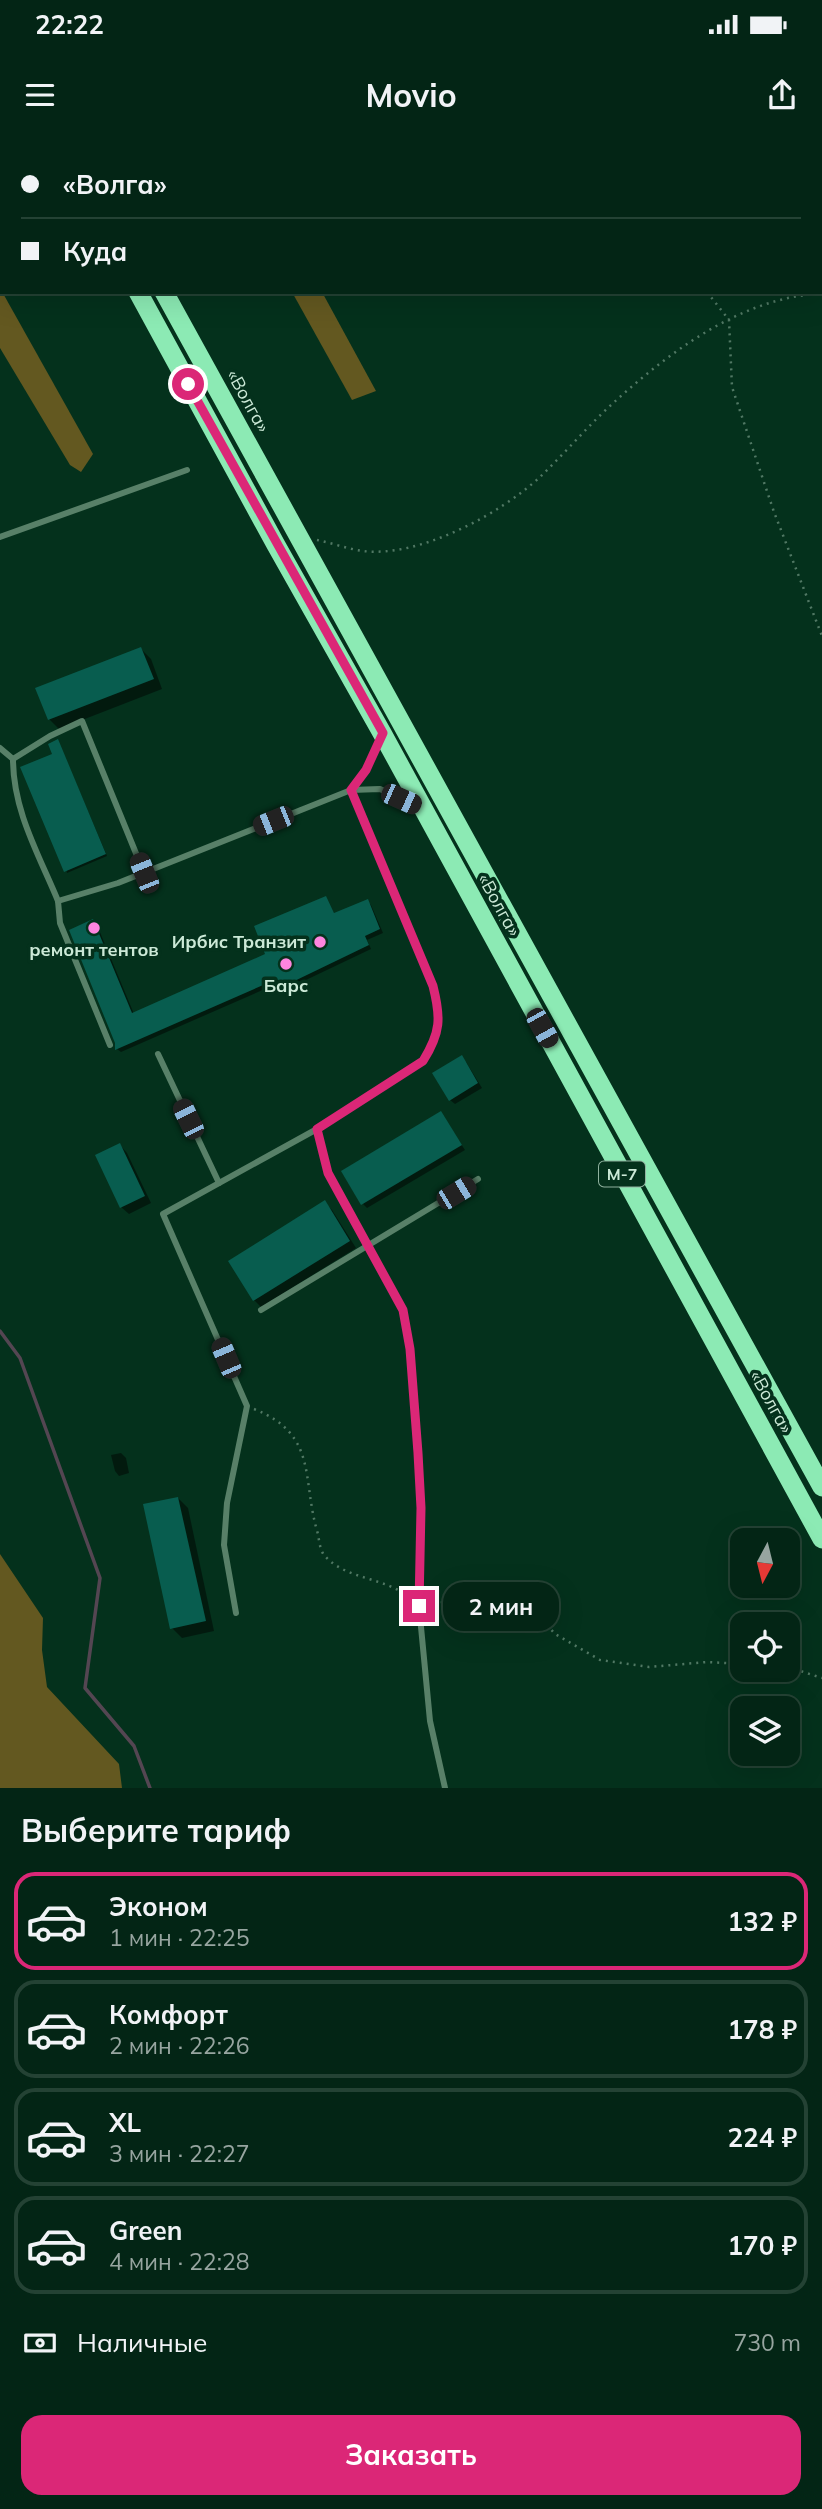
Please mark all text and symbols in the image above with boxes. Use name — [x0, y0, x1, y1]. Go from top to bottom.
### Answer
text: 22:22 — [35, 8, 104, 41]
text: Movio — [365, 75, 457, 115]
icon: menu — [21, 76, 59, 114]
icon: share — [763, 76, 801, 114]
text: «Волга» — [63, 168, 167, 201]
text: Куда — [63, 235, 127, 268]
street label: «Волга» — [222, 365, 275, 436]
route start — [172, 368, 204, 400]
car — [378, 781, 425, 817]
car — [250, 803, 297, 839]
car — [127, 850, 162, 896]
street label: «Волга» — [473, 869, 526, 940]
marker: ремонт тентов — [86, 920, 102, 936]
place label: Ирбис Транзит — [172, 930, 306, 953]
marker: Ирбис Транзит — [312, 934, 328, 950]
place label: ремонт тентов — [29, 938, 159, 961]
marker: Барс — [278, 956, 294, 972]
place label: Барс — [264, 974, 308, 997]
car — [523, 1005, 562, 1051]
car — [170, 1096, 207, 1142]
road number: М-7 — [599, 1162, 645, 1186]
car — [433, 1173, 480, 1213]
car — [209, 1335, 244, 1381]
street label: «Волга» — [745, 1366, 798, 1437]
north arrow — [730, 1528, 800, 1598]
map controls — [730, 1528, 800, 1766]
callout: 2 мин — [444, 1582, 559, 1630]
route end — [403, 1590, 435, 1622]
text: 2 мин — [469, 1592, 533, 1621]
button: locate — [730, 1612, 800, 1682]
button: layers — [730, 1696, 800, 1766]
text: Выберите тариф — [21, 1810, 291, 1850]
icon: car — [25, 1890, 88, 1953]
text: Эконом — [109, 1890, 208, 1923]
text: 132 ₽ — [727, 1905, 797, 1938]
text: 1 мин · 22:25 — [109, 1923, 249, 1952]
icon: car — [25, 1998, 88, 2061]
text: Комфорт — [109, 1998, 228, 2031]
text: 178 ₽ — [727, 2013, 797, 2046]
text: 2 мин · 22:26 — [109, 2031, 249, 2060]
icon: car — [25, 2106, 88, 2169]
text: XL — [109, 2106, 141, 2139]
text: 224 ₽ — [727, 2121, 797, 2154]
text: 3 мин · 22:27 — [109, 2139, 249, 2168]
icon: car — [25, 2214, 88, 2277]
text: Green — [109, 2214, 182, 2247]
text: 170 ₽ — [727, 2229, 797, 2262]
text: 4 мин · 22:28 — [109, 2247, 249, 2276]
icon: cash — [21, 2324, 59, 2362]
text: Наличные — [77, 2326, 207, 2359]
text: 730 m — [733, 2328, 801, 2357]
button: Заказать — [21, 2415, 801, 2495]

